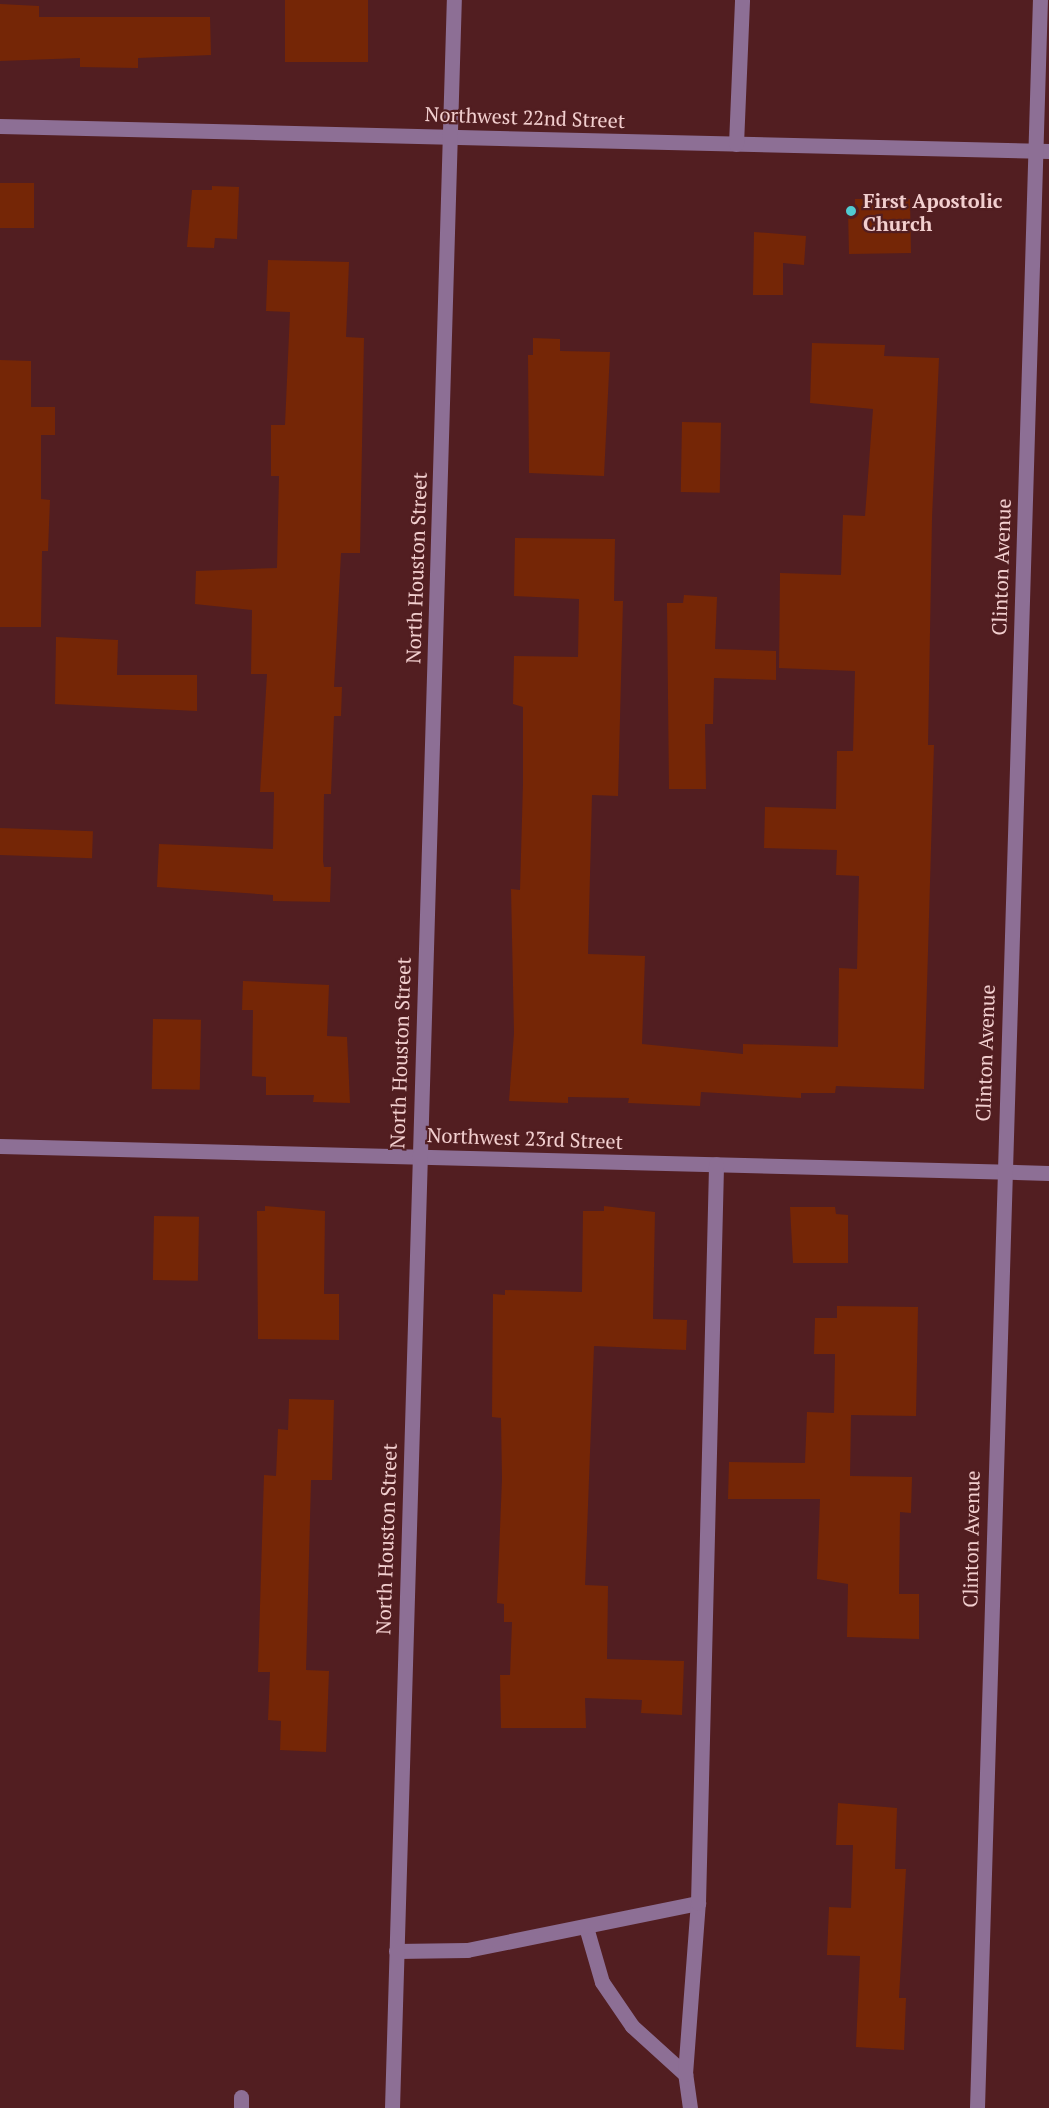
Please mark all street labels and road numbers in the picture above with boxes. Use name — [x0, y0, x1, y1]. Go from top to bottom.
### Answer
street label: Northwest 22nd Street — [424, 102, 626, 132]
street label: North Houston Street — [401, 472, 431, 664]
street label: Clinton Avenue — [987, 498, 1015, 636]
street label: North Houston Street — [385, 957, 415, 1149]
street label: Clinton Avenue — [971, 984, 999, 1122]
street label: Northwest 23rd Street — [427, 1123, 623, 1153]
street label: North Houston Street — [371, 1443, 401, 1635]
street label: Clinton Avenue — [958, 1470, 984, 1608]

